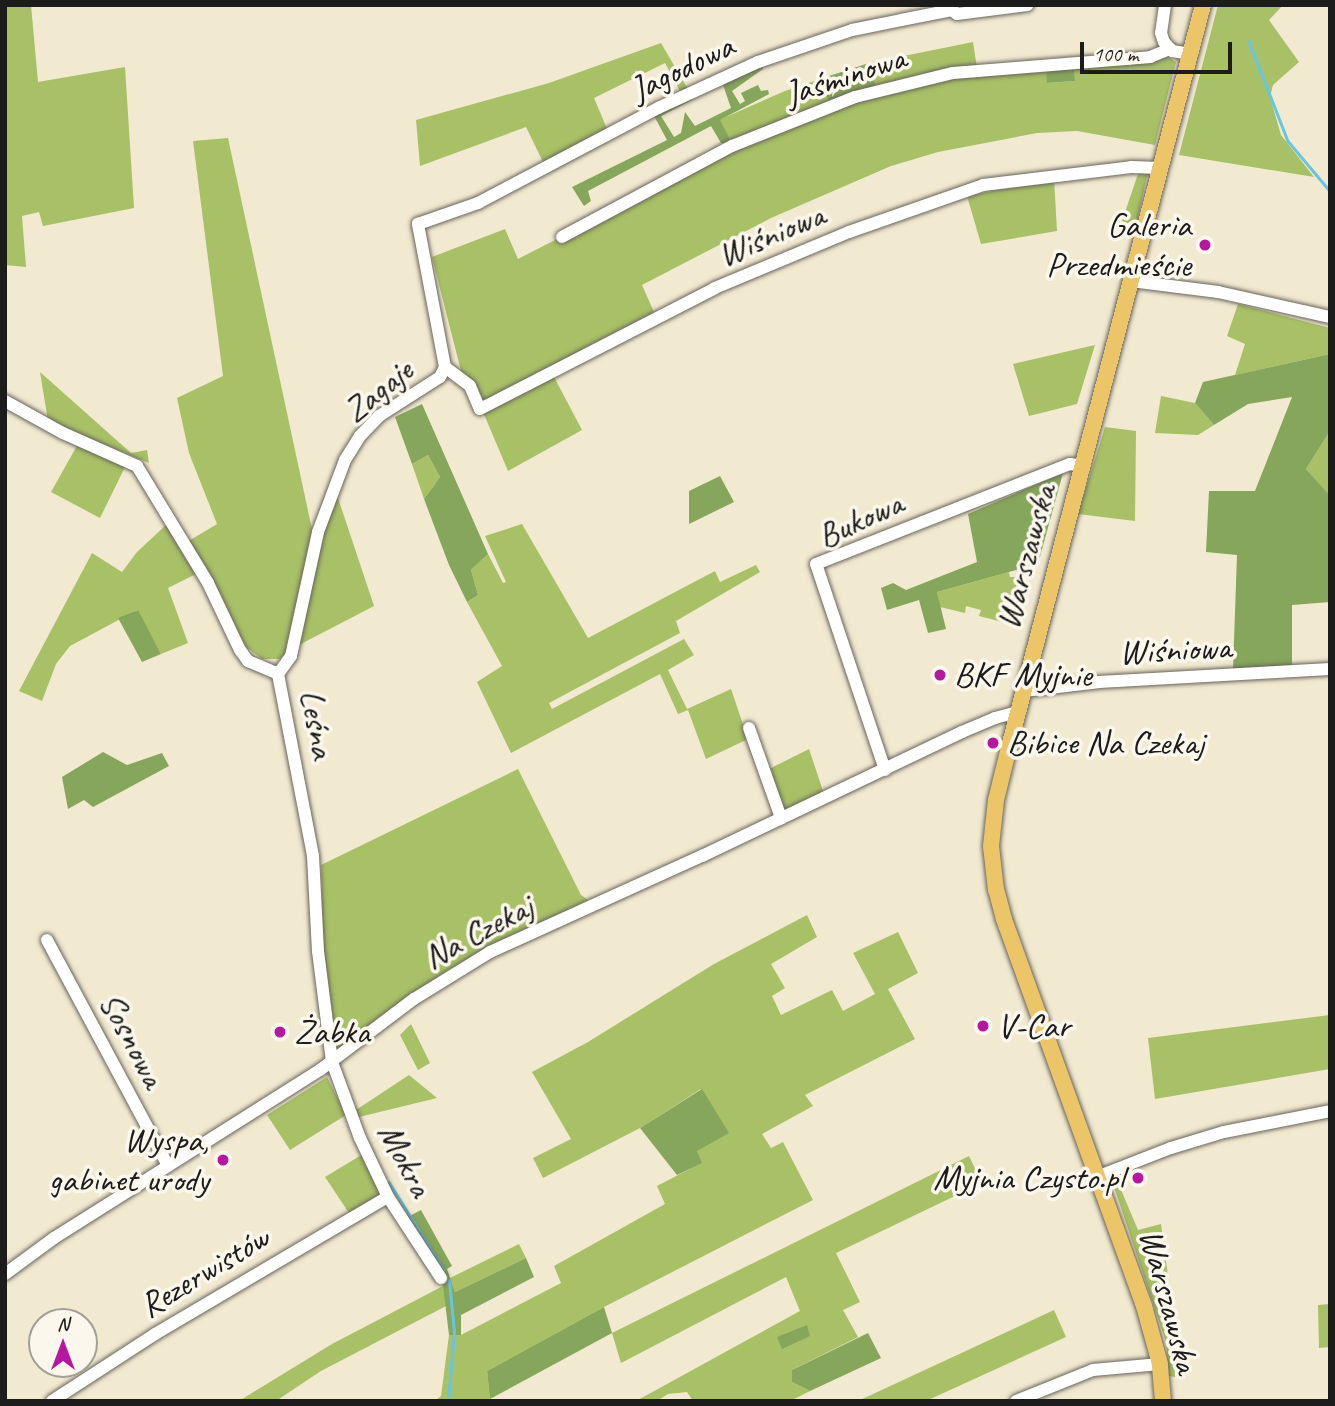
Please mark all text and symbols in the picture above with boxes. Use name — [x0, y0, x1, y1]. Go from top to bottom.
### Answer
street label: Jagodowa — [623, 25, 741, 111]
scale bar — [1083, 28, 1235, 72]
street label: Jaśminowa — [779, 37, 911, 115]
text: 100 m — [1093, 41, 1138, 67]
street label: Wiśniowa — [711, 194, 831, 276]
place label: Galeria Przedmieście — [1046, 204, 1191, 286]
marker: Galeria Przedmieście — [1197, 237, 1213, 253]
street label: Zagaje — [335, 350, 421, 432]
street label: Warszawska — [987, 480, 1065, 634]
street label: Bukowa — [811, 482, 909, 558]
street label: Wiśniowa — [1118, 626, 1232, 674]
place label: BKF Myjnie — [954, 654, 1092, 696]
marker: BKF Myjnie — [932, 667, 948, 683]
street label: Leśna — [290, 686, 344, 762]
place label: Bibice Na Czekaj — [1007, 722, 1204, 764]
marker: Bibice Na Czekaj — [985, 735, 1001, 751]
street label: Na Czekaj — [416, 886, 540, 978]
street label: Sosnowa — [90, 985, 174, 1095]
place label: V-Car — [997, 1005, 1070, 1047]
place label: Żabka — [294, 1011, 370, 1053]
marker: V-Car — [975, 1018, 991, 1034]
marker: Żabka — [272, 1024, 288, 1040]
street label: Mokra — [368, 1116, 442, 1204]
place label: Wyspa, gabinet urody — [49, 1119, 209, 1201]
marker: Wyspa, gabinet urody — [215, 1152, 231, 1168]
place label: Myjnia Czysto.pl — [933, 1157, 1124, 1199]
marker: Myjnia Czysto.pl — [1130, 1170, 1146, 1186]
street label: Rezerwistów — [132, 1217, 276, 1327]
street label: Warszawska — [1130, 1224, 1208, 1378]
north arrow — [28, 1308, 98, 1378]
text: N — [57, 1312, 69, 1336]

